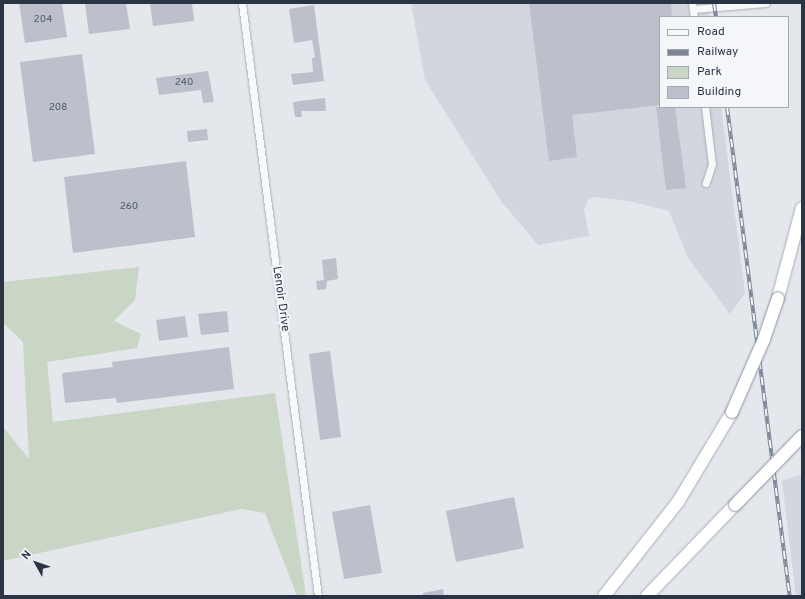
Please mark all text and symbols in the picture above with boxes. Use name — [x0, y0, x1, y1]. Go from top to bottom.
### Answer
house number: 204 — [34, 14, 52, 26]
legend — [659, 16, 789, 108]
text: Road — [697, 24, 725, 40]
text: Railway — [697, 44, 738, 60]
text: Park — [697, 64, 722, 80]
house number: 240 — [175, 77, 193, 89]
text: Building — [697, 84, 741, 100]
house number: 208 — [49, 102, 67, 114]
house number: 260 — [120, 201, 138, 213]
street label: Lenoir Drive — [268, 265, 292, 333]
north arrow — [16, 543, 56, 583]
text: N — [19, 548, 35, 563]

